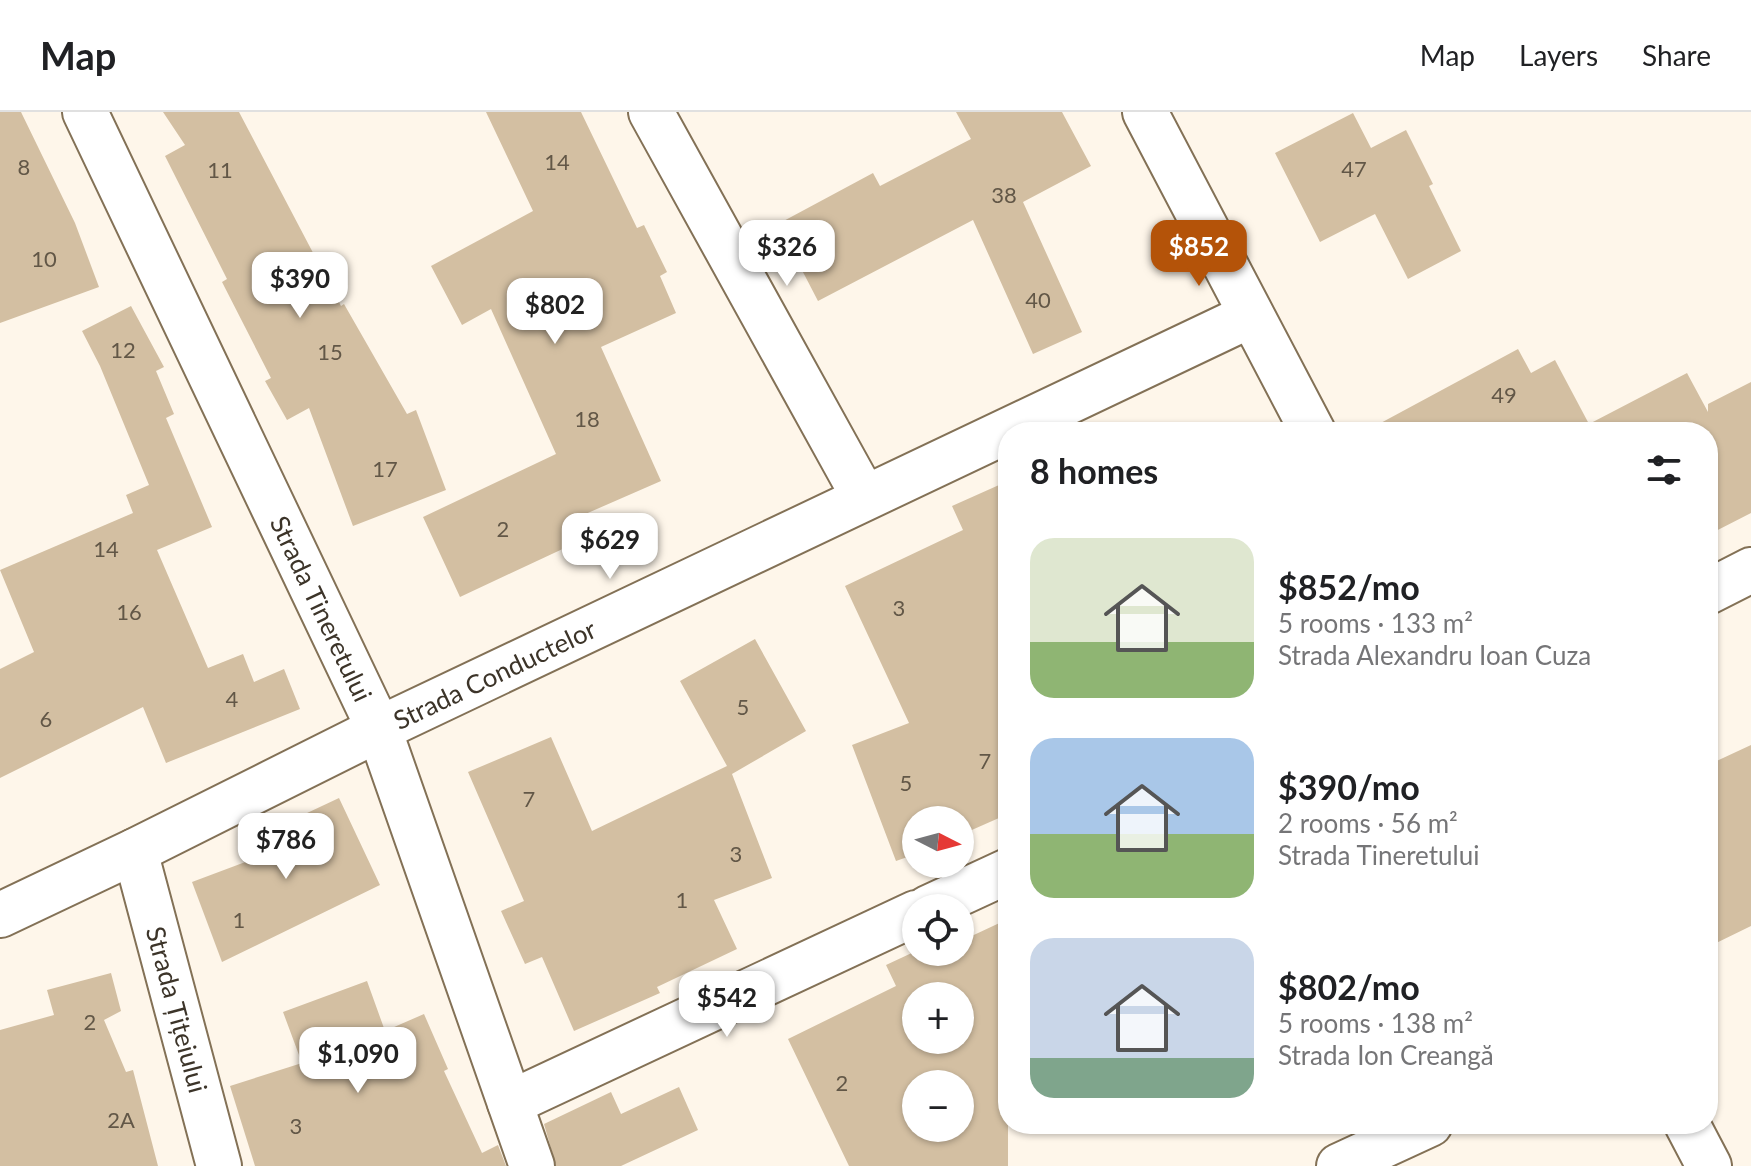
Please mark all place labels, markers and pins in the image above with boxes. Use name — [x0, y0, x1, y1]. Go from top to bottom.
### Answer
pin: $326 — [740, 220, 834, 288]
pin: $852 — [1152, 220, 1246, 288]
pin: $390 — [253, 252, 347, 320]
pin: $802 — [508, 278, 602, 346]
pin: $629 — [563, 513, 657, 581]
pin: $786 — [239, 813, 333, 881]
pin: $542 — [680, 971, 774, 1039]
pin: $1,090 — [293, 1027, 423, 1095]

